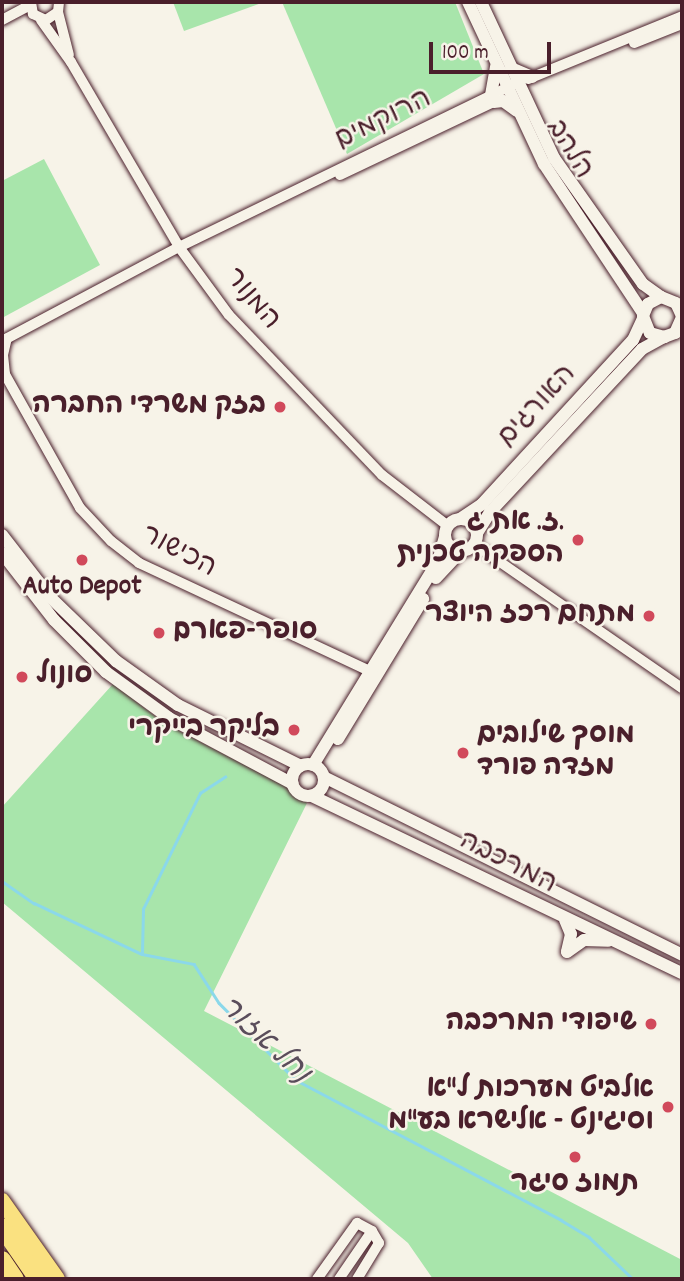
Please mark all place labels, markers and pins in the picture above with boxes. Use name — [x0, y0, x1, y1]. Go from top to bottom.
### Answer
place label: בזק משרדי החברה — [32, 390, 266, 424]
marker: בזק משרדי החברה — [272, 399, 288, 415]
place label: ז. את ג. הספקה טכנית — [397, 507, 564, 573]
marker: ז. את ג. הספקה טכנית — [570, 532, 586, 548]
marker: Auto Depot — [74, 552, 90, 568]
place label: Auto Depot — [22, 571, 142, 605]
place label: מתחם רכז היוצר — [425, 599, 635, 633]
marker: מתחם רכז היוצר — [641, 608, 657, 624]
place label: סופר-פארם — [173, 616, 317, 650]
marker: סופר-פארם — [151, 625, 167, 641]
place label: סונול — [36, 660, 93, 694]
marker: סונול — [14, 669, 30, 685]
place label: בליקר בייקרי — [128, 713, 280, 747]
place label: מוסך שילובים מזדה פורד — [477, 720, 635, 786]
marker: בליקר בייקרי — [286, 722, 302, 738]
marker: מוסך שילובים מזדה פורד — [455, 745, 471, 761]
place label: שיפודי המרכבה — [446, 1007, 637, 1041]
marker: שיפודי המרכבה — [643, 1016, 659, 1032]
place label: אלביט מערכות ל"א וסיגינט - אלישרא בע"מ — [388, 1074, 654, 1140]
marker: אלביט מערכות ל"א וסיגינט - אלישרא בע"מ — [660, 1099, 676, 1115]
marker: תמוז סיגר — [567, 1149, 583, 1165]
place label: תמוז סיגר — [511, 1168, 639, 1202]

